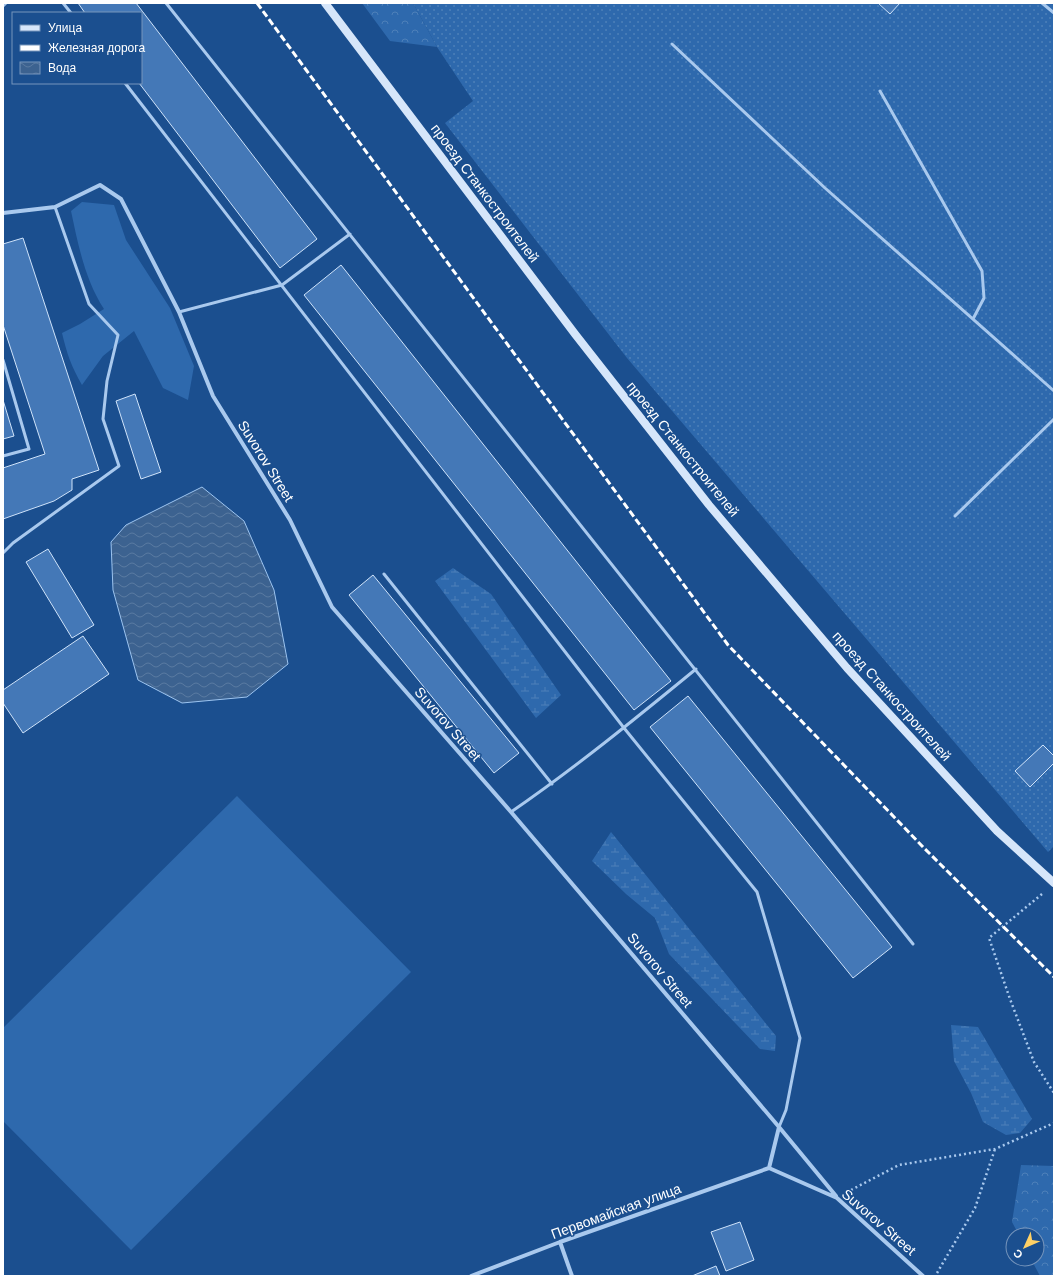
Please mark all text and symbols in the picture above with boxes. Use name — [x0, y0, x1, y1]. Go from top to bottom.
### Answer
legend — [12, 12, 142, 84]
text: Улица — [48, 21, 82, 35]
text: Железная дорога — [48, 41, 145, 55]
text: Вода — [48, 61, 76, 75]
street label: проезд Станкостроителей — [428, 121, 542, 265]
street label: проезд Станкостроителей — [624, 378, 742, 520]
street label: Suvorov Street — [235, 417, 297, 505]
street label: проезд Станкостроителей — [830, 628, 954, 764]
street label: Suvorov Street — [412, 684, 484, 764]
street label: Suvorov Street — [624, 929, 696, 1011]
street label: Первомайская улица — [549, 1180, 683, 1242]
street label: Suvorov Street — [839, 1186, 919, 1258]
north arrow — [1005, 1227, 1045, 1267]
text: С — [1011, 1247, 1025, 1261]

